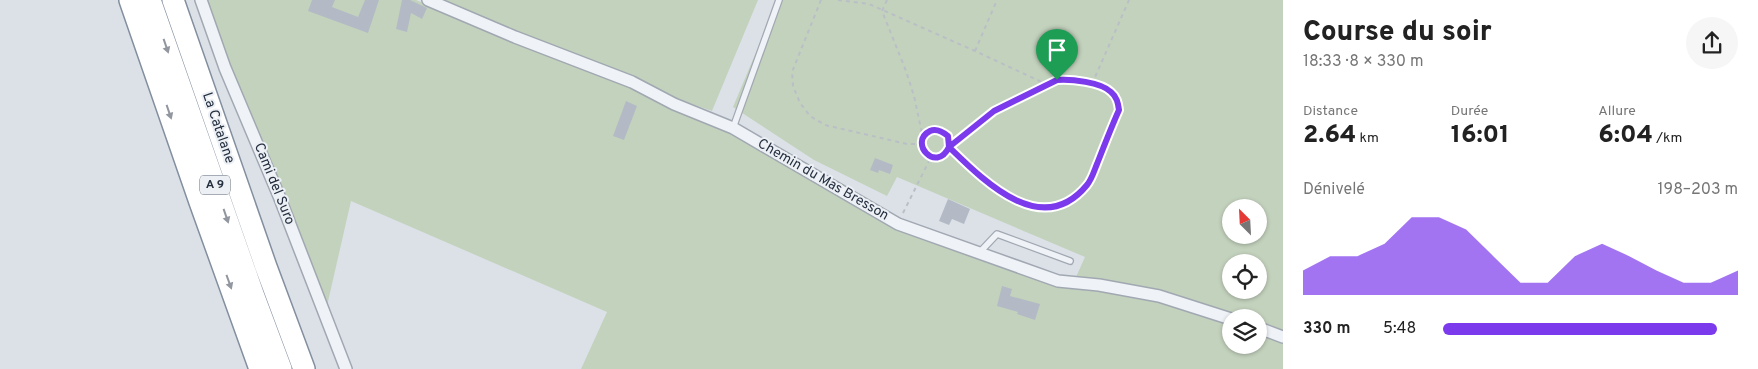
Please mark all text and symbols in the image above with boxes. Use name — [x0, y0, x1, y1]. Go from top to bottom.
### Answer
text: Course du soir — [1303, 15, 1492, 51]
button: share — [1686, 17, 1738, 69]
pin — [1036, 29, 1078, 80]
icon: arrive — [1043, 36, 1071, 64]
one-way arrow — [162, 39, 170, 54]
text: 18:33 · 8 × 330 m — [1303, 52, 1423, 72]
street label: La Catalane — [198, 90, 238, 166]
text: Distance — [1303, 103, 1358, 120]
text: Durée — [1451, 103, 1488, 120]
text: Allure — [1598, 103, 1636, 120]
one-way arrow — [165, 105, 173, 120]
text: 2.64 — [1303, 120, 1356, 152]
text: 16:01 — [1451, 120, 1509, 152]
text: 6:04 — [1598, 120, 1653, 152]
text: km — [1356, 130, 1379, 147]
text: /km — [1653, 130, 1682, 147]
street label: Chemin du Mas Bresson — [754, 135, 892, 225]
street label: Cami del Suro — [250, 141, 298, 228]
road number: A 9 — [200, 176, 230, 194]
text: Dénivelé — [1303, 180, 1365, 200]
text: 198–203 m — [1658, 180, 1738, 200]
north arrow — [1222, 199, 1268, 244]
map controls — [1222, 199, 1267, 354]
one-way arrow — [222, 209, 230, 224]
button: locate — [1222, 254, 1267, 299]
one-way arrow — [225, 275, 233, 290]
button: layers — [1222, 309, 1267, 354]
text: 330 m — [1303, 319, 1350, 339]
text: 5:48 — [1383, 319, 1416, 339]

